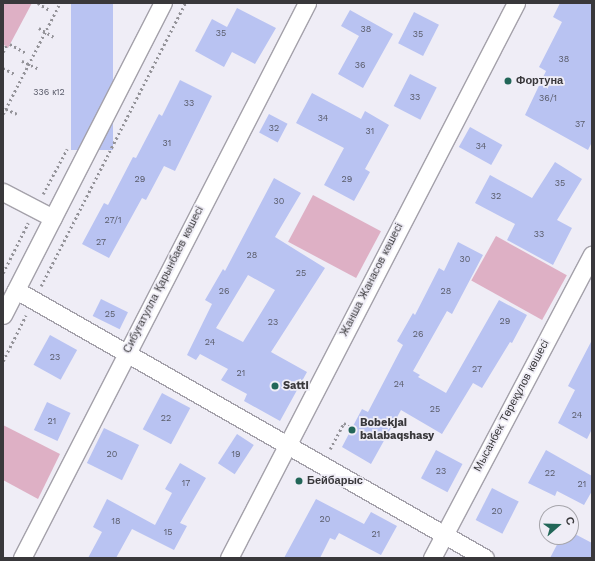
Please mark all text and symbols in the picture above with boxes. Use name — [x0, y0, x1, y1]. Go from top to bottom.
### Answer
house number: 38 — [361, 24, 371, 34]
house number: 35 — [216, 28, 226, 38]
house number: 35 — [413, 29, 423, 39]
house number: 38 — [559, 54, 569, 64]
house number: 36 — [355, 60, 365, 70]
place label: Фортуна — [516, 74, 563, 88]
marker: Фортуна — [503, 76, 513, 86]
house number: 336 к12 — [33, 87, 65, 97]
house number: 33 — [410, 92, 420, 102]
house number: 36/1 — [539, 93, 557, 103]
house number: 33 — [184, 98, 194, 108]
house number: 34 — [318, 113, 328, 123]
house number: 37 — [575, 119, 585, 129]
house number: 32 — [269, 123, 279, 133]
house number: 31 — [366, 126, 374, 136]
house number: 31 — [163, 138, 171, 148]
house number: 34 — [476, 141, 486, 151]
house number: 29 — [135, 174, 145, 184]
house number: 29 — [342, 174, 352, 184]
house number: 35 — [555, 178, 565, 188]
house number: 32 — [491, 191, 501, 201]
house number: 30 — [274, 196, 284, 206]
street label: Сибуғатулла Қарынбаев көшесі — [121, 204, 207, 356]
house number: 27/1 — [104, 215, 122, 225]
street label: Жанша Жанасов көшесі — [338, 221, 406, 339]
house number: 33 — [534, 229, 544, 239]
house number: 27 — [96, 237, 106, 247]
house number: 28 — [247, 250, 257, 260]
house number: 30 — [460, 254, 470, 264]
house number: 25 — [296, 268, 306, 278]
house number: 26 — [219, 286, 229, 296]
house number: 28 — [441, 286, 451, 296]
house number: 25 — [105, 309, 115, 319]
house number: 29 — [500, 316, 510, 326]
house number: 23 — [268, 317, 278, 327]
house number: 26 — [413, 329, 423, 339]
house number: 24 — [205, 337, 215, 347]
street label: Мысанбек Төреқұлов көшесі — [472, 338, 552, 474]
house number: 23 — [50, 352, 60, 362]
house number: 27 — [472, 364, 482, 374]
house number: 21 — [237, 368, 245, 378]
place label: Satti — [283, 379, 309, 393]
house number: 24 — [394, 379, 404, 389]
marker: Satti — [270, 381, 280, 391]
house number: 25 — [430, 404, 440, 414]
house number: 24 — [572, 410, 582, 420]
house number: 22 — [161, 413, 171, 423]
house number: 21 — [48, 416, 56, 426]
place label: Bobekjai balabaqshasy — [360, 417, 434, 443]
marker: Bobekjai balabaqshasy — [347, 425, 357, 435]
house number: 20 — [107, 449, 117, 459]
house number: 19 — [231, 449, 241, 459]
house number: 23 — [436, 466, 446, 476]
house number: 22 — [545, 468, 555, 478]
place label: Бейбарыс — [307, 474, 363, 488]
marker: Бейбарыс — [294, 476, 304, 486]
house number: 17 — [182, 478, 190, 488]
house number: 21 — [578, 479, 586, 489]
north arrow — [539, 505, 579, 545]
house number: 20 — [492, 506, 502, 516]
house number: 20 — [320, 514, 330, 524]
text: С — [562, 515, 577, 527]
house number: 18 — [111, 516, 121, 526]
house number: 15 — [164, 527, 172, 537]
house number: 21 — [372, 529, 380, 539]

